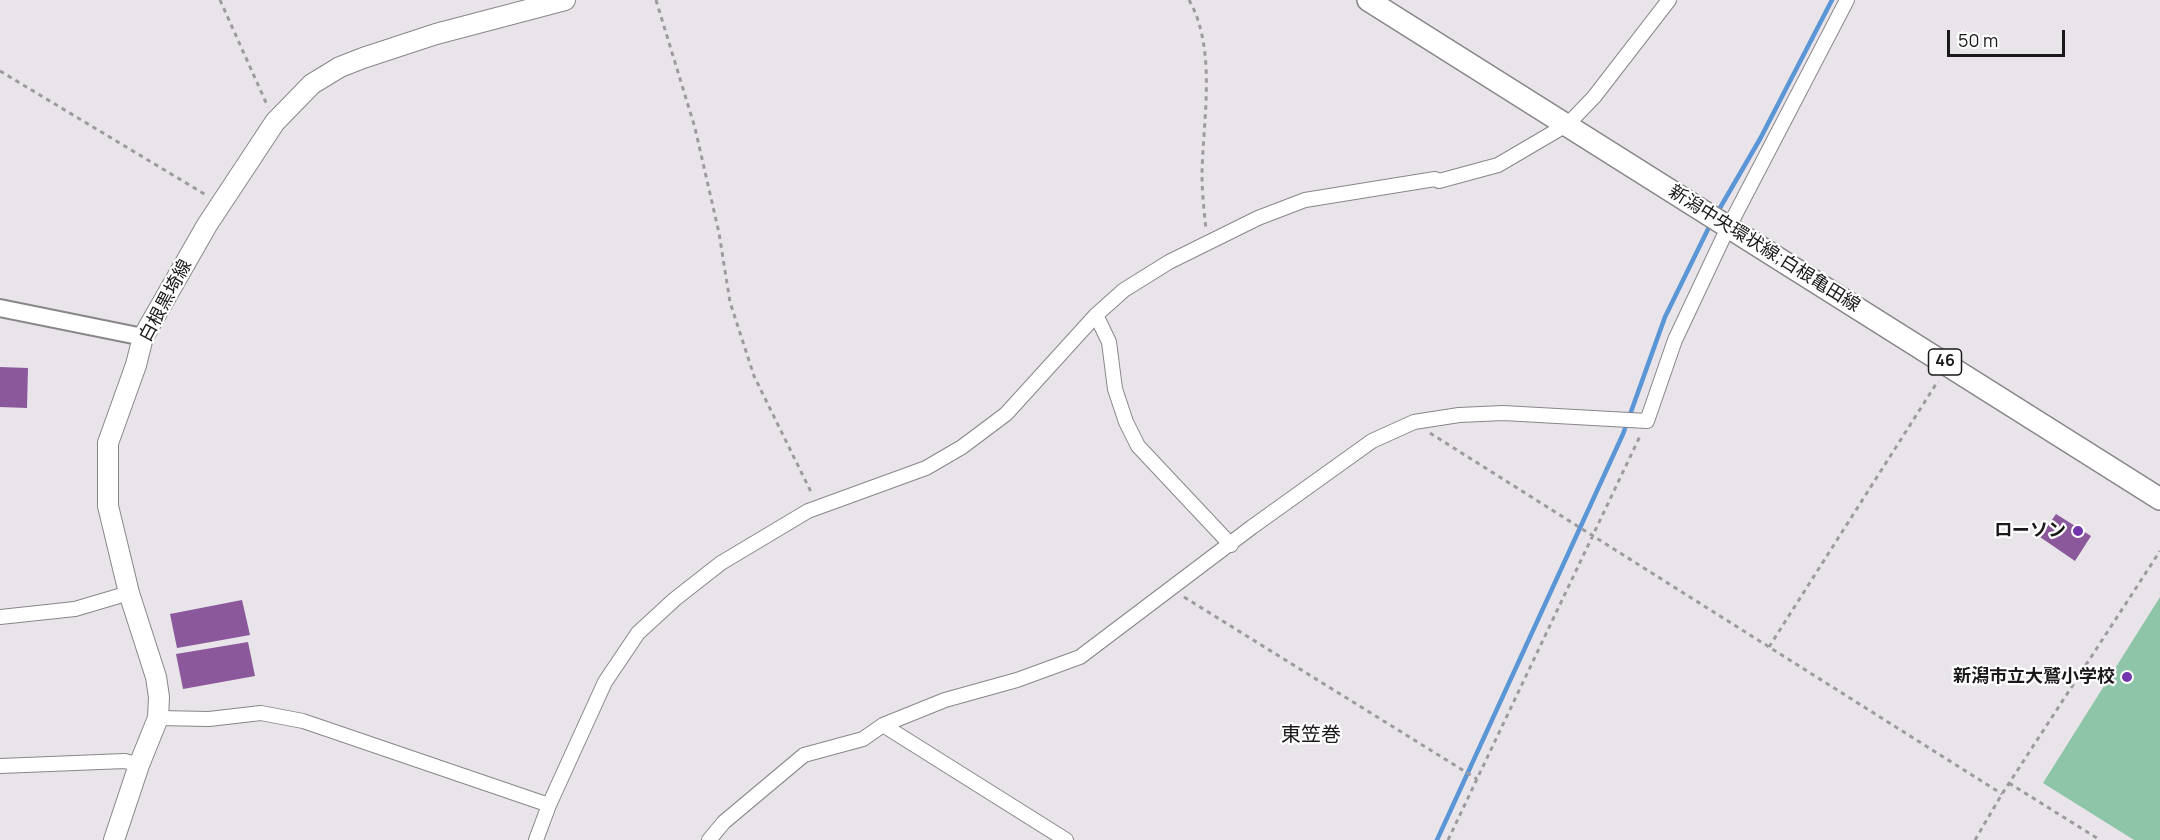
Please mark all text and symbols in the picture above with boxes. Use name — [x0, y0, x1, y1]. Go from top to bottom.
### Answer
scale bar — [1950, 18, 2068, 56]
text: 50 m — [1958, 28, 1998, 52]
street label: 新潟中央環状線;白根亀田線 — [1664, 181, 1864, 317]
street label: 白根黒埼線 — [135, 256, 197, 346]
road number: 46 — [1928, 349, 1962, 375]
place label: ローソン — [1994, 520, 2066, 542]
marker: ローソン — [2071, 524, 2085, 538]
place label: 新潟市立大鷲小学校 — [1953, 666, 2115, 688]
marker: 新潟市立大鷲小学校 — [2120, 670, 2134, 684]
district label: 東笠巻 — [1281, 723, 1341, 747]

